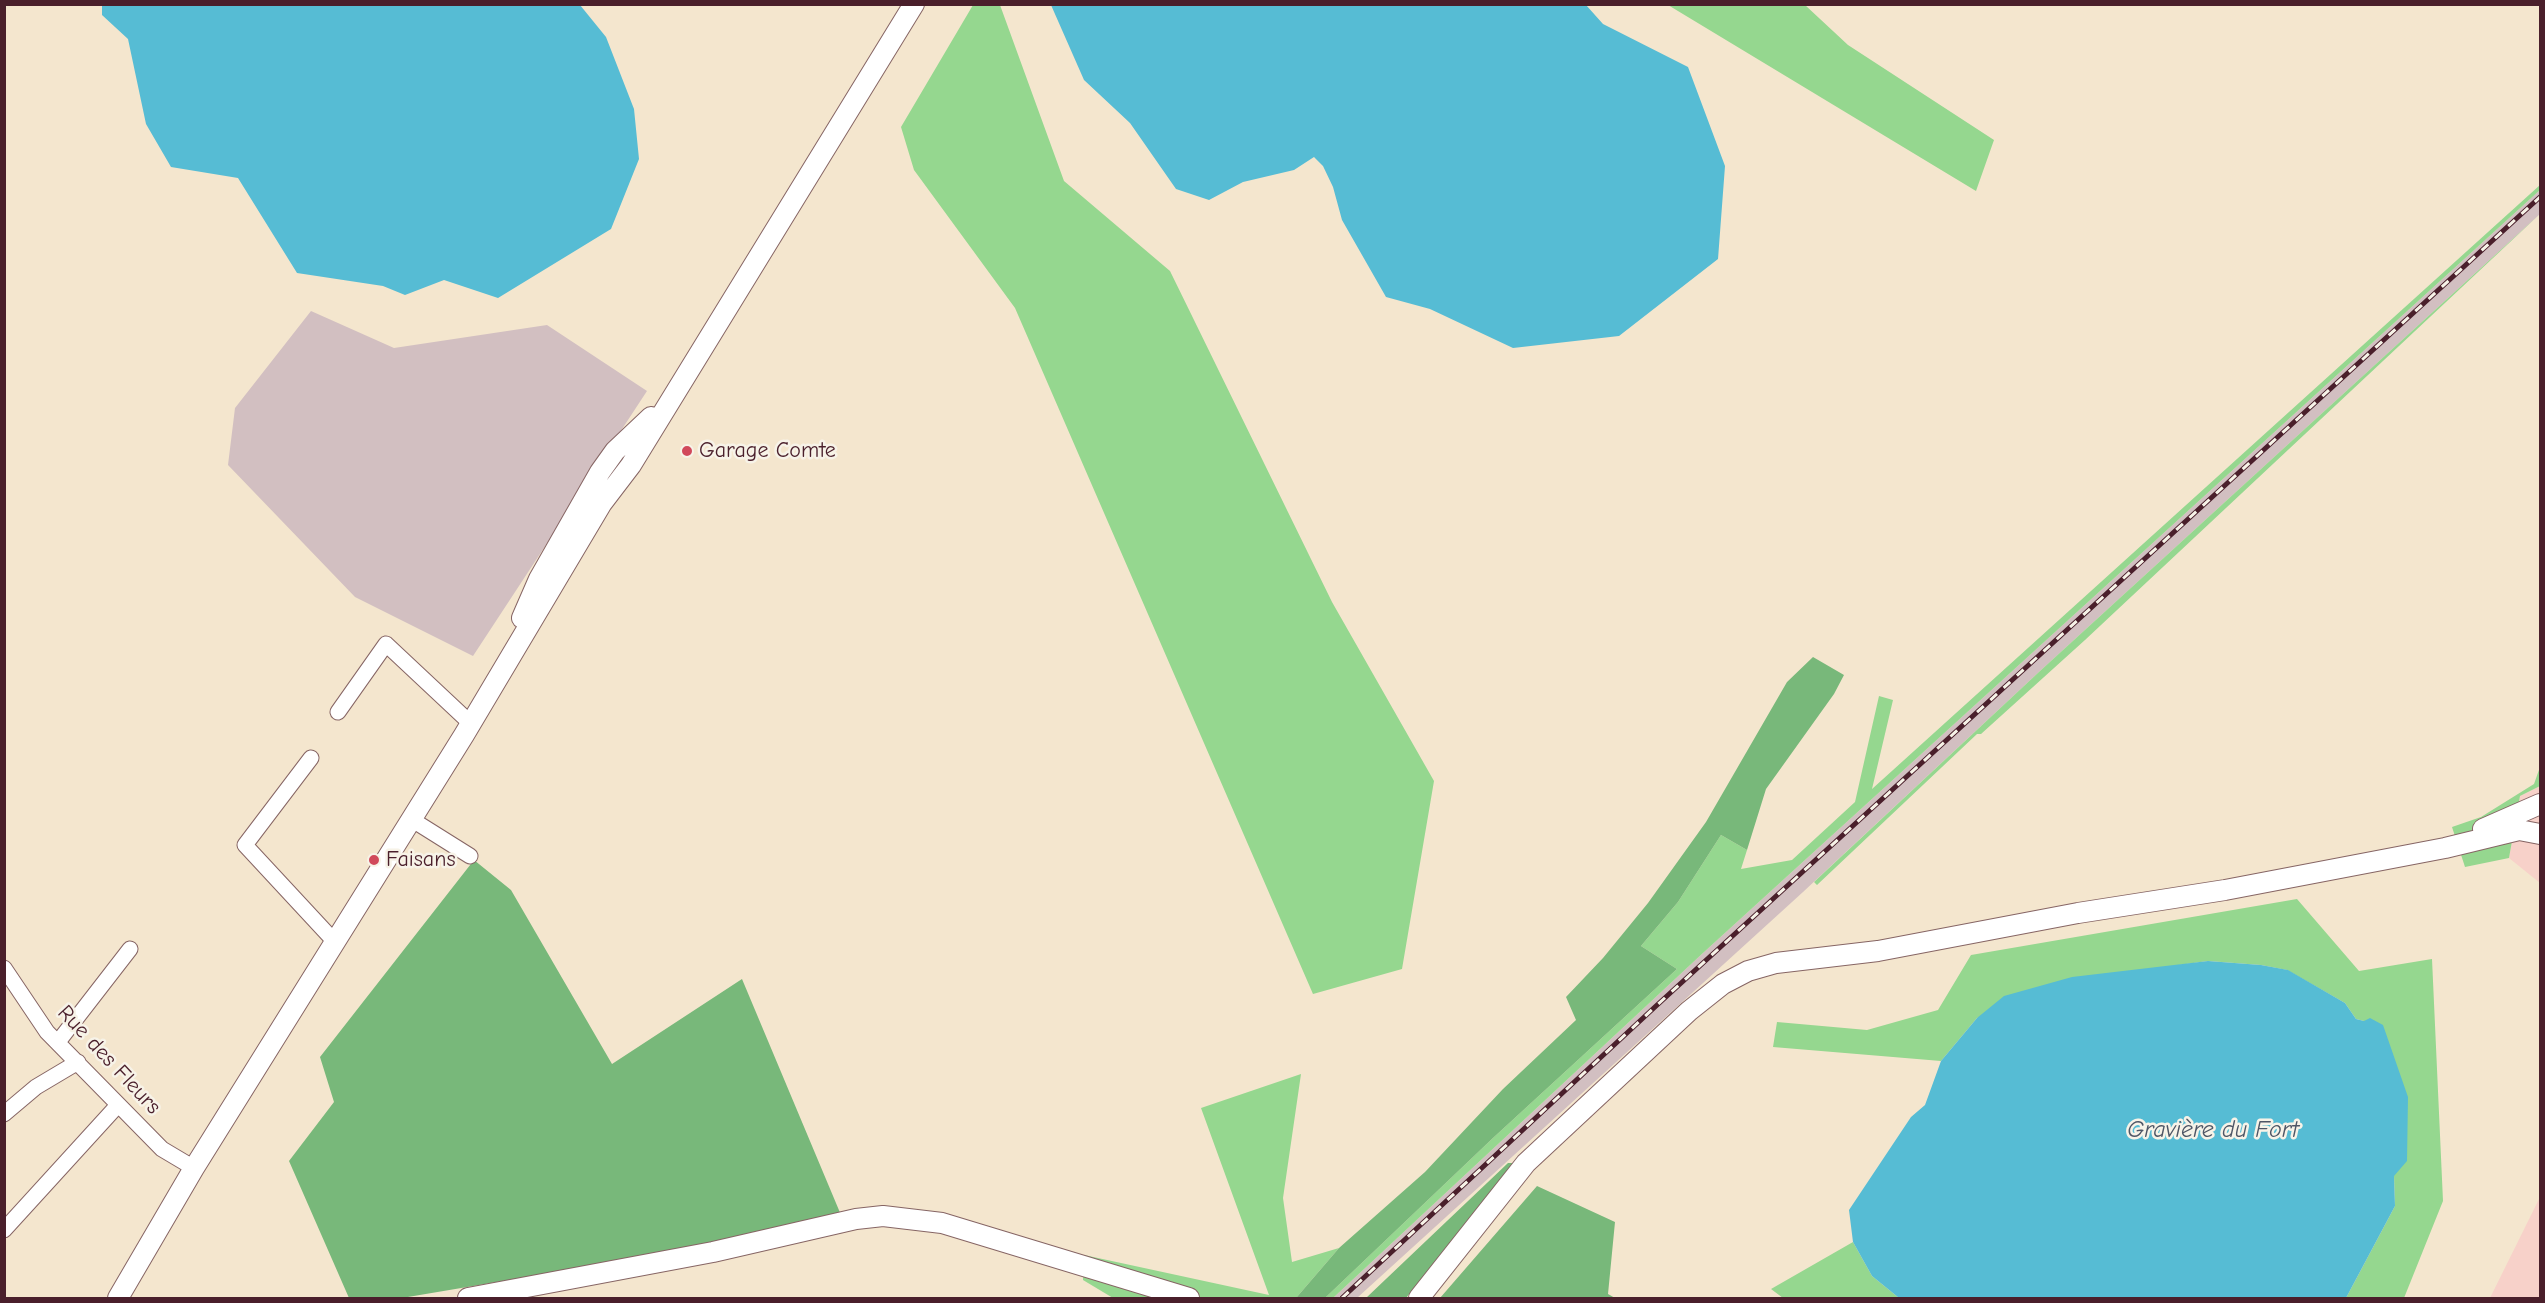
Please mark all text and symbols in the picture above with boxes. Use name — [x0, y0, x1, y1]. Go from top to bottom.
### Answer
place label: Garage Comte — [699, 438, 836, 464]
marker: Garage Comte — [680, 444, 694, 458]
place label: Faisans — [386, 847, 456, 873]
marker: Faisans — [367, 853, 381, 867]
street label: Rue des Fleurs — [52, 1000, 166, 1120]
water label: Gravière du Fort — [2127, 1116, 2299, 1144]

